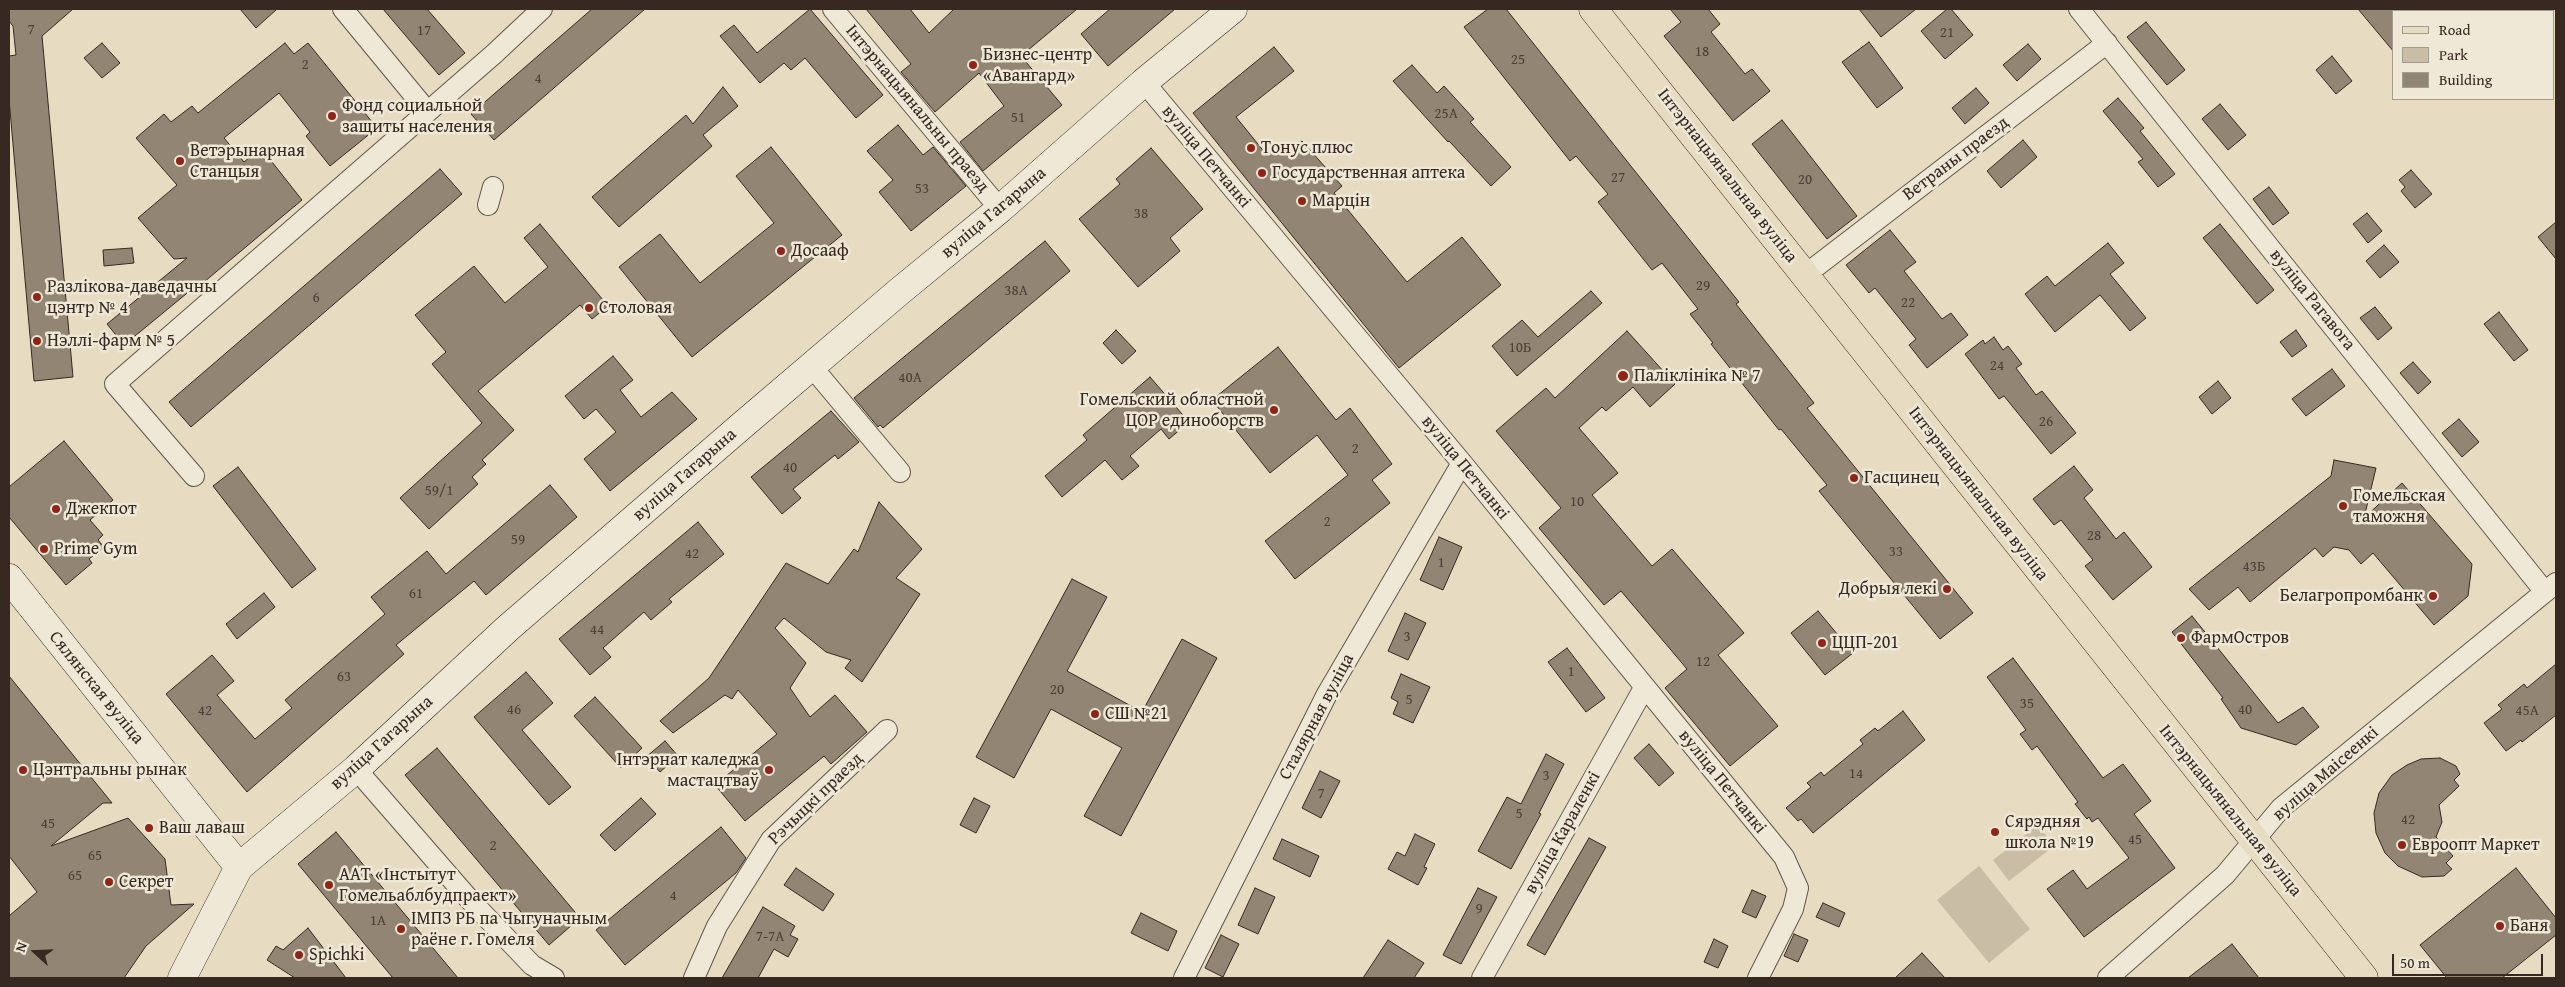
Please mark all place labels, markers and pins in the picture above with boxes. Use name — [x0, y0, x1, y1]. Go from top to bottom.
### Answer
place label: Бизнес-центр «Авангард» — [983, 44, 1092, 86]
marker: Бизнес-центр «Авангард» — [967, 59, 979, 71]
place label: Фонд социальной защиты населения — [342, 95, 492, 138]
marker: Фонд социальной защиты населения — [326, 110, 338, 122]
place label: Тонус плюс — [1261, 137, 1353, 159]
place label: Ветэрынарная Станцыя — [190, 140, 305, 182]
marker: Тонус плюс — [1245, 142, 1257, 154]
marker: Ветэрынарная Станцыя — [174, 155, 186, 167]
place label: Государственная аптека — [1272, 162, 1465, 184]
marker: Государственная аптека — [1256, 167, 1268, 179]
place label: Марцін — [1312, 190, 1370, 212]
marker: Марцін — [1296, 195, 1308, 207]
place label: Досааф — [791, 240, 849, 262]
marker: Досааф — [775, 245, 787, 257]
place label: Разлікова-даведачны цэнтр № 4 — [47, 276, 217, 318]
marker: Разлікова-даведачны цэнтр № 4 — [31, 291, 43, 303]
place label: Столовая — [599, 297, 672, 319]
marker: Столовая — [583, 302, 595, 314]
place label: Нэллі-фарм № 5 — [47, 330, 175, 352]
marker: Нэллі-фарм № 5 — [31, 335, 43, 347]
place label: Паліклініка № 7 — [1634, 365, 1761, 387]
marker: Паліклініка № 7 — [1616, 369, 1630, 383]
place label: Гомельский областной ЦОР единоборств — [1080, 389, 1264, 432]
marker: Гомельский областной ЦОР единоборств — [1268, 404, 1280, 416]
place label: Гасцинец — [1864, 467, 1939, 489]
marker: Гасцинец — [1848, 472, 1860, 484]
place label: Гомельская таможня — [2353, 485, 2446, 528]
place label: Джекпот — [66, 498, 137, 520]
marker: Гомельская таможня — [2337, 500, 2349, 512]
marker: Джекпот — [50, 503, 62, 515]
place label: Prime Gym — [54, 538, 138, 560]
marker: Prime Gym — [38, 543, 50, 555]
place label: Добрыя лекі — [1839, 578, 1937, 600]
marker: Добрыя лекі — [1941, 583, 1953, 595]
place label: Белагропромбанк — [2280, 585, 2423, 607]
marker: Белагропромбанк — [2427, 590, 2439, 602]
place label: ФармОстров — [2191, 627, 2289, 649]
place label: ЦЦП-201 — [1832, 632, 1899, 654]
marker: ФармОстров — [2175, 632, 2187, 644]
marker: ЦЦП-201 — [1816, 637, 1828, 649]
place label: СШ №21 — [1105, 703, 1168, 725]
marker: СШ №21 — [1089, 708, 1101, 720]
place label: Інтэрнат каледжа мастацтваў — [617, 749, 759, 792]
place label: Цэнтральны рынак — [33, 759, 187, 781]
marker: Цэнтральны рынак — [17, 764, 29, 776]
marker: Інтэрнат каледжа мастацтваў — [763, 764, 775, 776]
place label: Сярэдняя школа №19 — [2005, 811, 2094, 854]
place label: Ваш лаваш — [159, 817, 245, 839]
marker: Ваш лаваш — [143, 822, 155, 834]
marker: Сярэдняя школа №19 — [1989, 826, 2001, 838]
place label: Евроопт Маркет — [2412, 834, 2540, 856]
marker: Евроопт Маркет — [2396, 839, 2408, 851]
place label: ААТ «Інстытут Гомельаблбудпраект» — [339, 864, 516, 906]
place label: Секрет — [119, 871, 174, 893]
marker: Секрет — [103, 876, 115, 888]
marker: ААТ «Інстытут Гомельаблбудпраект» — [323, 879, 335, 891]
place label: ІМПЗ РБ па Чыгуначным раёне г. Гомеля — [411, 908, 607, 951]
place label: Баня — [2510, 915, 2548, 937]
marker: Баня — [2494, 920, 2506, 932]
marker: ІМПЗ РБ па Чыгуначным раёне г. Гомеля — [395, 923, 407, 935]
place label: Spichki — [309, 944, 365, 966]
marker: Spichki — [293, 949, 305, 961]

